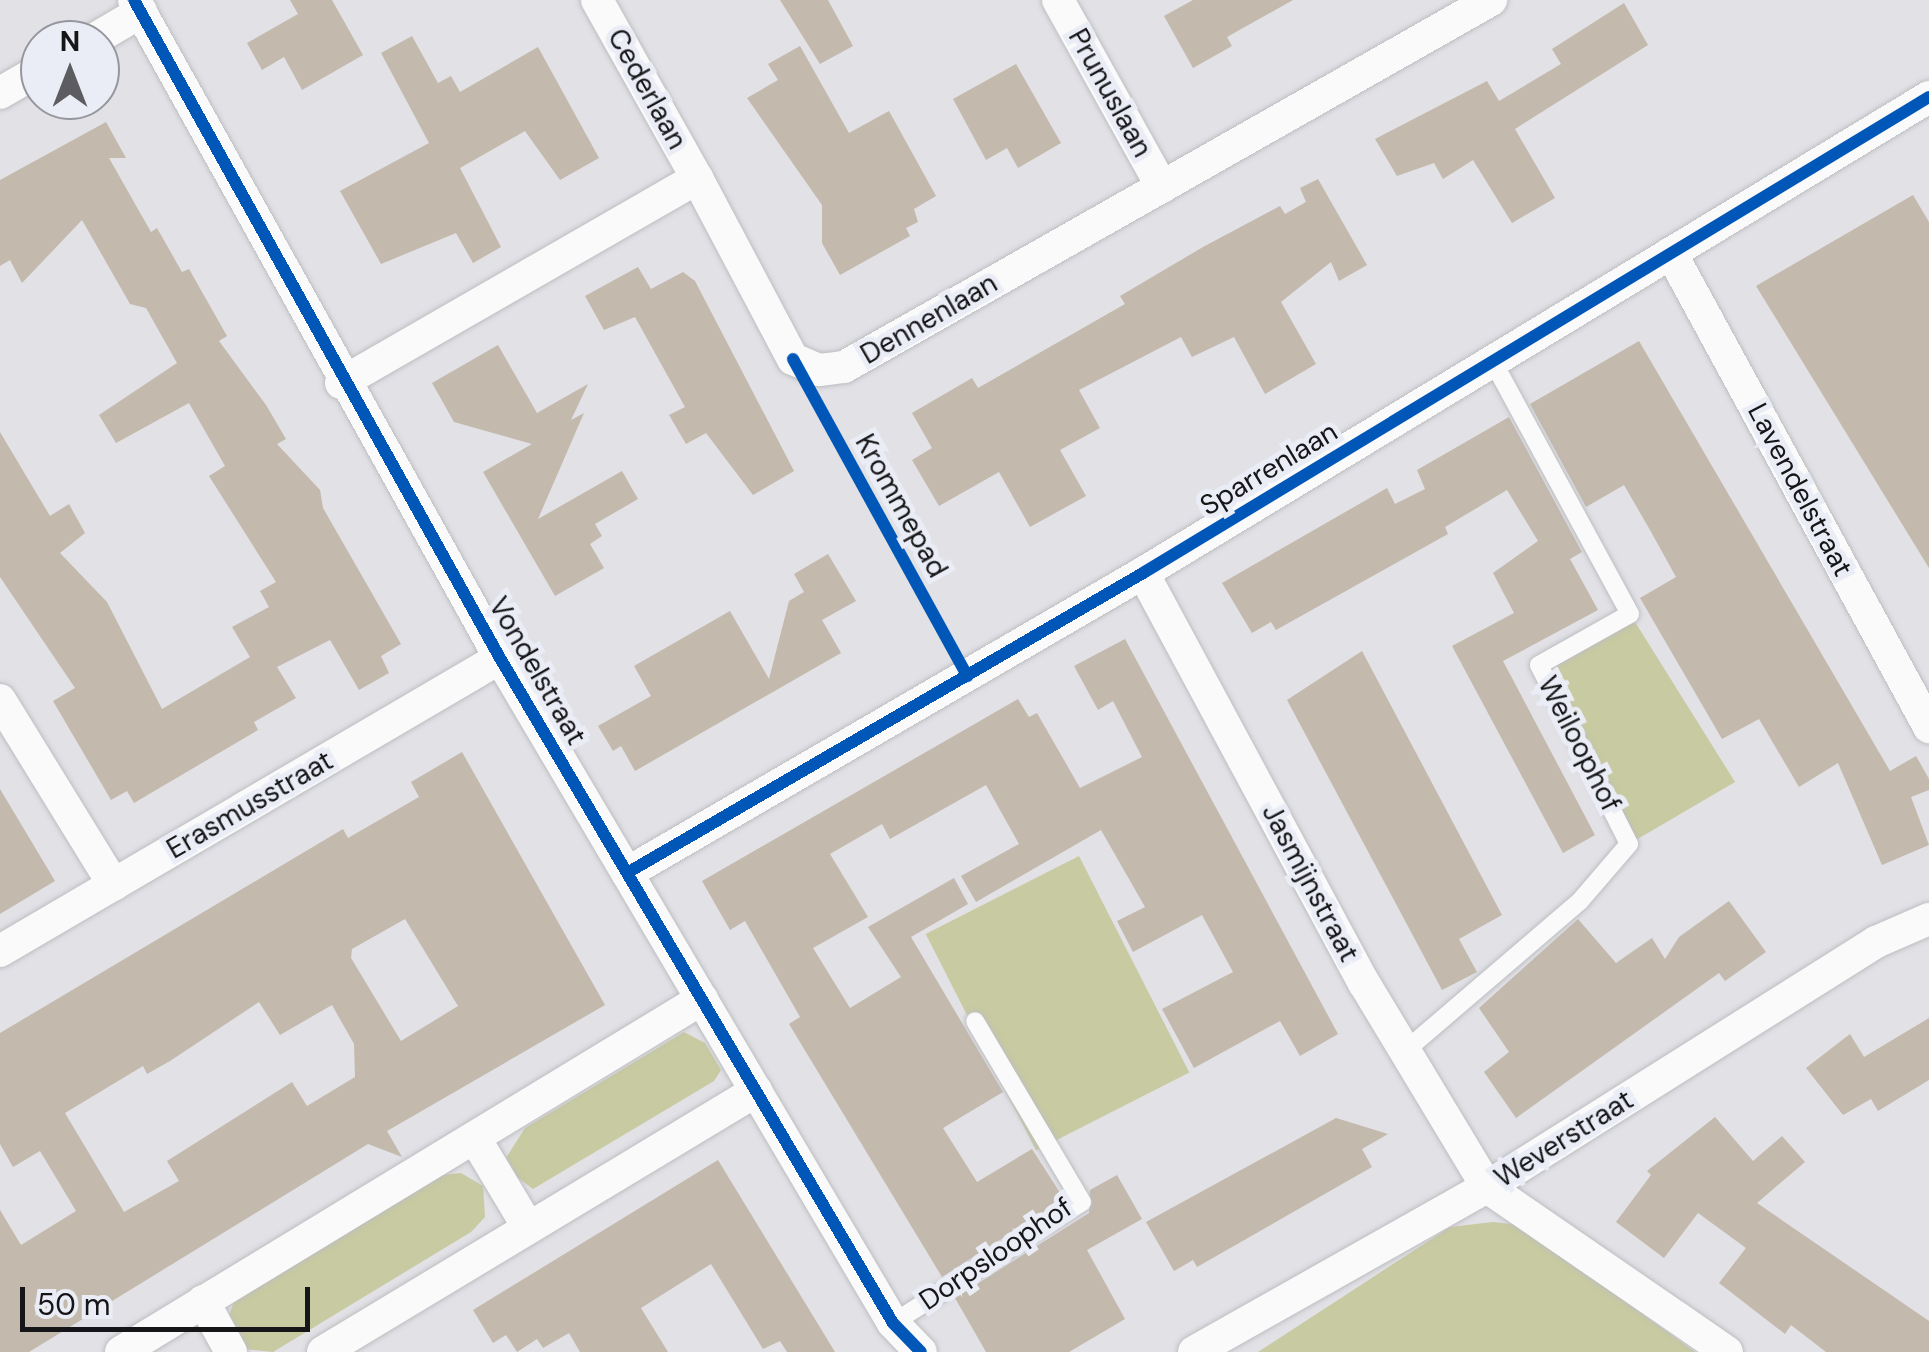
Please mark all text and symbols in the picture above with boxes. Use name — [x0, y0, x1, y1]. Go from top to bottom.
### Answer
north arrow — [20, 20, 120, 120]
text: N — [60, 23, 80, 60]
street label: Cederlaan — [600, 23, 694, 155]
street label: Prunuslaan — [1061, 23, 1159, 163]
street label: Dennenlaan — [855, 266, 1003, 372]
street label: Lavendelstraat — [1740, 398, 1860, 582]
street label: Sparrenlaan — [1194, 415, 1344, 523]
street label: Krommepad — [848, 428, 954, 584]
street label: Vondelstraat — [481, 591, 593, 751]
street label: Weiloophof — [1531, 671, 1627, 817]
street label: Erasmusstraat — [161, 744, 339, 866]
street label: Jasmijnstraat — [1254, 798, 1366, 968]
street label: Weverstraat — [1488, 1083, 1640, 1195]
street label: Dorpsloophof — [913, 1191, 1079, 1317]
scale bar — [25, 1267, 315, 1329]
text: 50 m — [37, 1285, 111, 1324]

